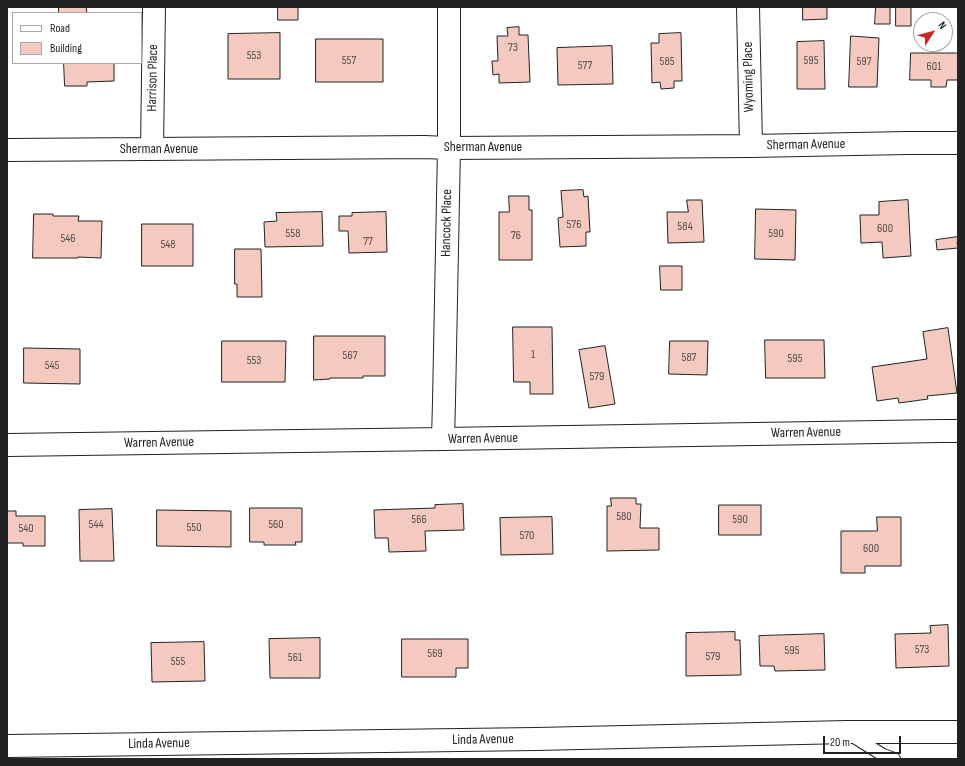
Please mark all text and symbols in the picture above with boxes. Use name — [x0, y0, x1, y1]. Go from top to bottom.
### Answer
legend — [12, 12, 142, 64]
north arrow — [913, 12, 953, 52]
text: N — [935, 19, 949, 31]
text: Road — [50, 21, 70, 36]
text: Building — [50, 41, 82, 56]
house number: 73 — [508, 41, 518, 55]
street label: Wyoming Place — [740, 42, 758, 112]
street label: Harrison Place — [144, 44, 162, 112]
house number: 553 — [247, 49, 261, 63]
house number: 557 — [342, 54, 356, 68]
house number: 595 — [804, 54, 818, 68]
house number: 585 — [660, 55, 674, 69]
house number: 597 — [857, 55, 871, 69]
house number: 577 — [578, 59, 592, 73]
house number: 601 — [927, 60, 941, 74]
street label: Sherman Avenue — [767, 136, 845, 154]
street label: Sherman Avenue — [444, 139, 522, 155]
street label: Sherman Avenue — [120, 141, 198, 157]
street label: Hancock Place — [438, 189, 456, 257]
house number: 576 — [567, 218, 581, 232]
house number: 584 — [677, 220, 693, 234]
house number: 600 — [877, 222, 893, 236]
house number: 558 — [286, 227, 300, 241]
house number: 590 — [768, 227, 784, 241]
house number: 76 — [511, 229, 521, 243]
house number: 546 — [60, 232, 76, 246]
house number: 77 — [363, 235, 373, 249]
house number: 548 — [160, 238, 176, 252]
house number: 1 — [531, 348, 535, 362]
house number: 567 — [343, 349, 357, 363]
house number: 587 — [682, 351, 696, 365]
house number: 595 — [788, 352, 802, 366]
house number: 553 — [247, 354, 261, 368]
house number: 545 — [45, 359, 59, 373]
house number: 579 — [590, 370, 604, 384]
street label: Warren Avenue — [771, 424, 841, 442]
street label: Warren Avenue — [448, 430, 518, 448]
street label: Warren Avenue — [124, 434, 194, 452]
house number: 580 — [616, 510, 632, 524]
house number: 566 — [411, 513, 427, 527]
house number: 590 — [732, 513, 748, 527]
house number: 544 — [89, 518, 103, 532]
house number: 560 — [268, 518, 284, 532]
house number: 550 — [187, 521, 201, 535]
house number: 540 — [18, 522, 34, 536]
house number: 570 — [520, 529, 534, 543]
house number: 600 — [863, 542, 879, 556]
house number: 573 — [915, 643, 929, 657]
house number: 595 — [785, 644, 799, 658]
house number: 569 — [427, 647, 443, 661]
house number: 579 — [706, 650, 720, 664]
house number: 561 — [288, 651, 302, 665]
house number: 555 — [171, 655, 185, 669]
scale bar — [825, 728, 903, 754]
street label: Linda Avenue — [452, 731, 514, 749]
street label: Linda Avenue — [128, 735, 190, 753]
text: 20 m — [830, 735, 850, 750]

